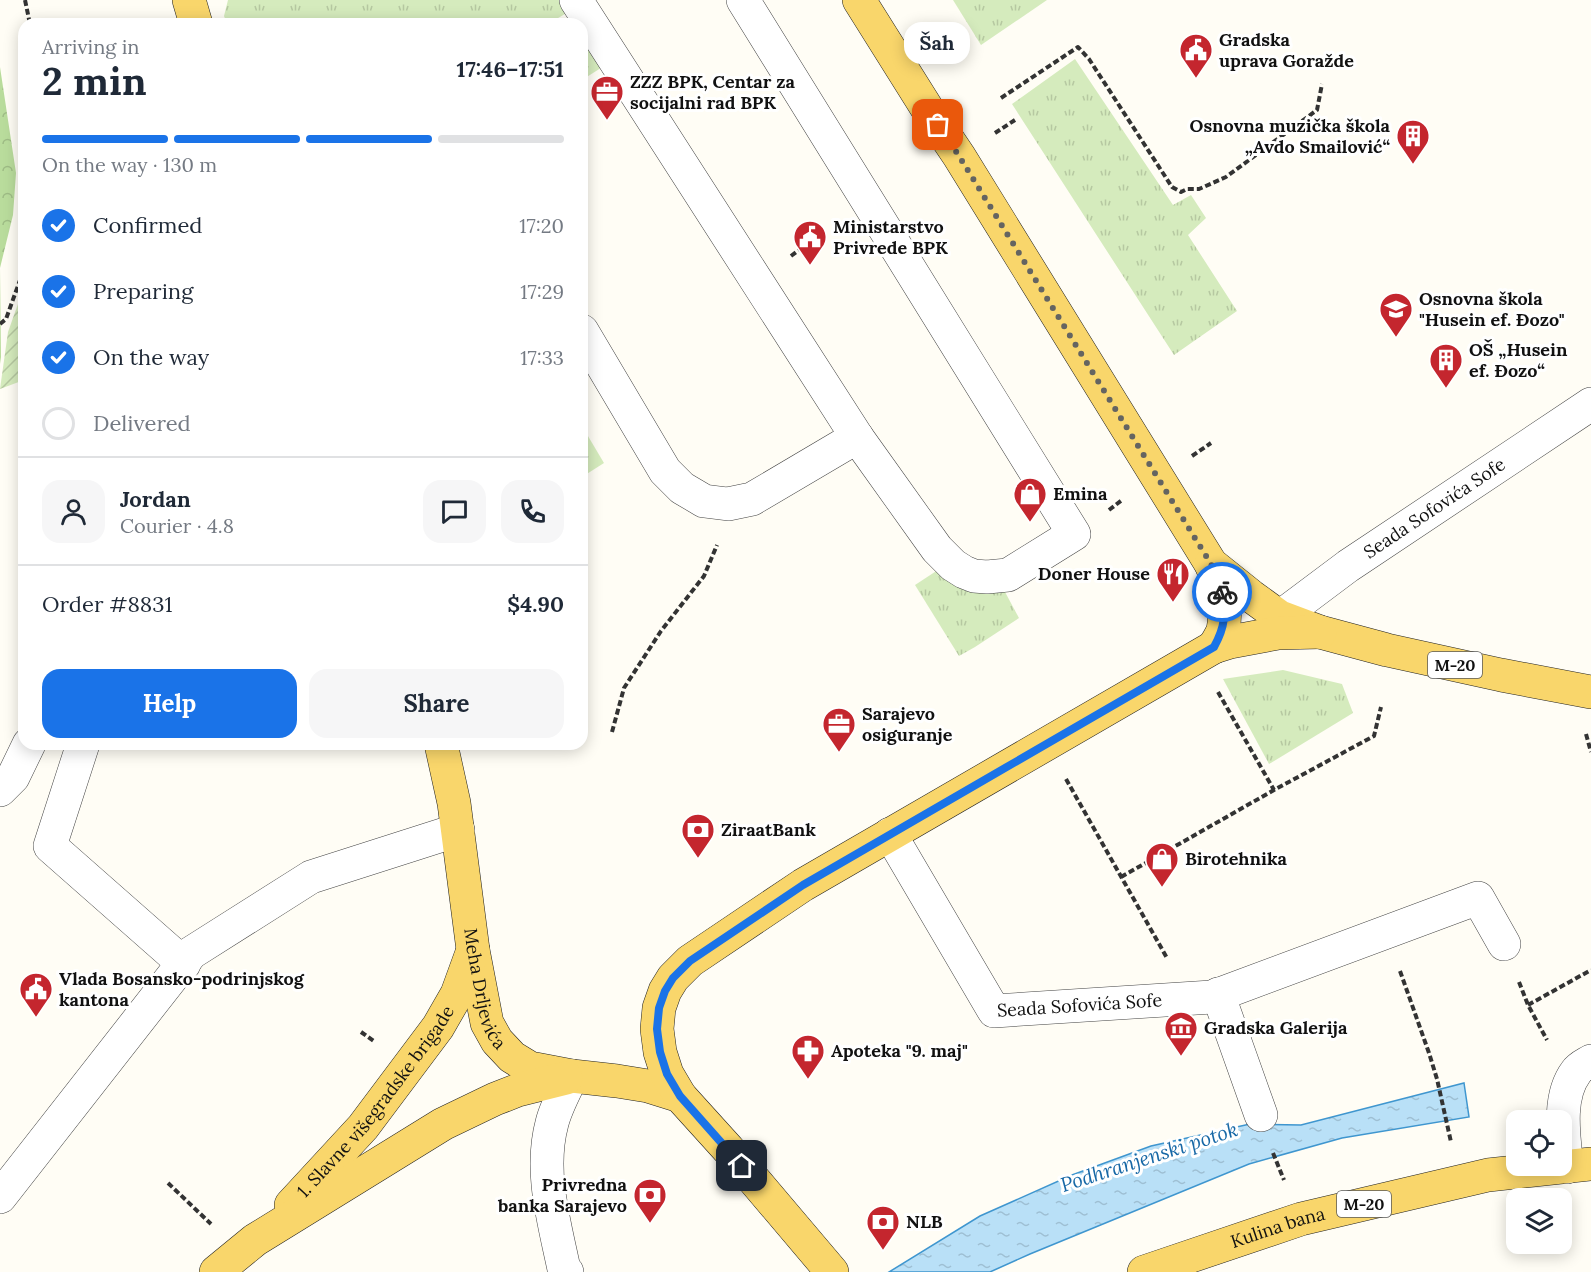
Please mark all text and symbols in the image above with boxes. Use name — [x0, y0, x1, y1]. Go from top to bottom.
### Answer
callout: Šah — [905, 23, 971, 65]
place label: Gradska uprava Goražde — [1219, 28, 1354, 72]
text: Šah — [920, 30, 954, 55]
public building icon: Gradska uprava Goražde — [1178, 32, 1214, 79]
text: Arriving in — [42, 34, 139, 59]
text: 17:46–17:51 — [457, 55, 564, 83]
text: 2 min — [42, 56, 147, 106]
place label: ZZZ BPK, Centar za socijalni rad BPK — [630, 70, 795, 114]
office icon: ZZZ BPK, Centar za socijalni rad BPK — [589, 74, 625, 121]
pin — [912, 99, 963, 150]
icon: bag — [921, 108, 954, 141]
place label: Osnovna muzička škola „Avdo Smailović“ — [1190, 114, 1391, 158]
building icon: Osnovna muzička škola „Avdo Smailović“ — [1395, 118, 1431, 165]
text: On the way · 130 m — [42, 152, 217, 177]
icon: check — [42, 209, 75, 242]
text: Confirmed — [93, 211, 202, 239]
text: 17:20 — [519, 213, 564, 238]
place label: Ministarstvo Privrede BPK — [833, 215, 948, 259]
public building icon: Ministarstvo Privrede BPK — [792, 219, 828, 266]
icon: check — [42, 275, 75, 308]
text: Preparing — [93, 277, 193, 305]
text: 17:29 — [520, 279, 564, 304]
place label: Osnovna škola "Husein ef. Đozo" — [1419, 287, 1565, 331]
school or university icon: Osnovna škola "Husein ef. Đozo" — [1378, 291, 1414, 338]
place label: OŠ „Husein ef. Đozo“ — [1469, 338, 1568, 382]
icon: check — [42, 341, 75, 374]
building icon: OŠ „Husein ef. Đozo“ — [1428, 342, 1464, 389]
text: On the way — [93, 343, 209, 371]
text: 17:33 — [520, 345, 564, 370]
text: Delivered — [93, 409, 191, 437]
street label: Seada Sofovića Sofe — [1359, 452, 1510, 563]
shop icon: Emina — [1012, 476, 1048, 523]
button: person — [42, 480, 105, 543]
button: chat — [423, 480, 486, 543]
button: phone — [501, 480, 564, 543]
place label: Emina — [1053, 482, 1108, 505]
text: Jordan — [120, 485, 191, 513]
text: Courier · 4.8 — [120, 513, 234, 538]
restaurant icon: Doner House — [1155, 556, 1191, 603]
place label: Doner House — [1038, 562, 1150, 585]
courier — [1192, 562, 1252, 622]
icon: bike — [1206, 576, 1239, 609]
text: Order #8831 — [42, 590, 172, 618]
text: $4.90 — [507, 590, 564, 618]
road number: M-20 — [1428, 652, 1482, 678]
button: Help — [42, 669, 297, 738]
button: Share — [309, 669, 564, 738]
place label: Sarajevo osiguranje — [862, 702, 953, 746]
office icon: Sarajevo osiguranje — [821, 706, 857, 753]
bank icon: ZiraatBank — [680, 812, 716, 859]
place label: ZiraatBank — [721, 818, 816, 841]
shop icon: Birotehnika — [1144, 841, 1180, 888]
place label: Birotehnika — [1185, 847, 1288, 870]
street label: Meha Drljevića — [459, 927, 511, 1054]
place label: Vlada Bosansko-podrinjskog kantona — [59, 967, 305, 1011]
public building icon: Vlada Bosansko-podrinjskog kantona — [18, 971, 54, 1018]
street label: Seada Sofovića Sofe — [996, 988, 1163, 1022]
street label: 1. Slavne višegradske brigade — [292, 1001, 459, 1202]
museum icon: Gradska Galerija — [1163, 1010, 1199, 1057]
place label: Gradska Galerija — [1204, 1016, 1348, 1039]
pharmacy icon: Apoteka "9. maj" — [790, 1033, 826, 1080]
place label: Apoteka "9. maj" — [831, 1039, 968, 1062]
map controls — [1506, 1110, 1572, 1254]
button: locate — [1506, 1110, 1572, 1176]
water label: Podhranjenski potok — [1057, 1116, 1241, 1197]
pin — [716, 1140, 767, 1191]
icon: home — [725, 1149, 758, 1182]
place label: Privredna banka Sarajevo — [497, 1173, 628, 1217]
bank icon: Privredna banka Sarajevo — [632, 1177, 668, 1224]
button: layers — [1506, 1188, 1572, 1254]
road number: M-20 — [1337, 1191, 1391, 1217]
street label: Kulina bana — [1227, 1202, 1327, 1253]
bank icon: NLB — [865, 1204, 901, 1251]
place label: NLB — [906, 1210, 943, 1233]

